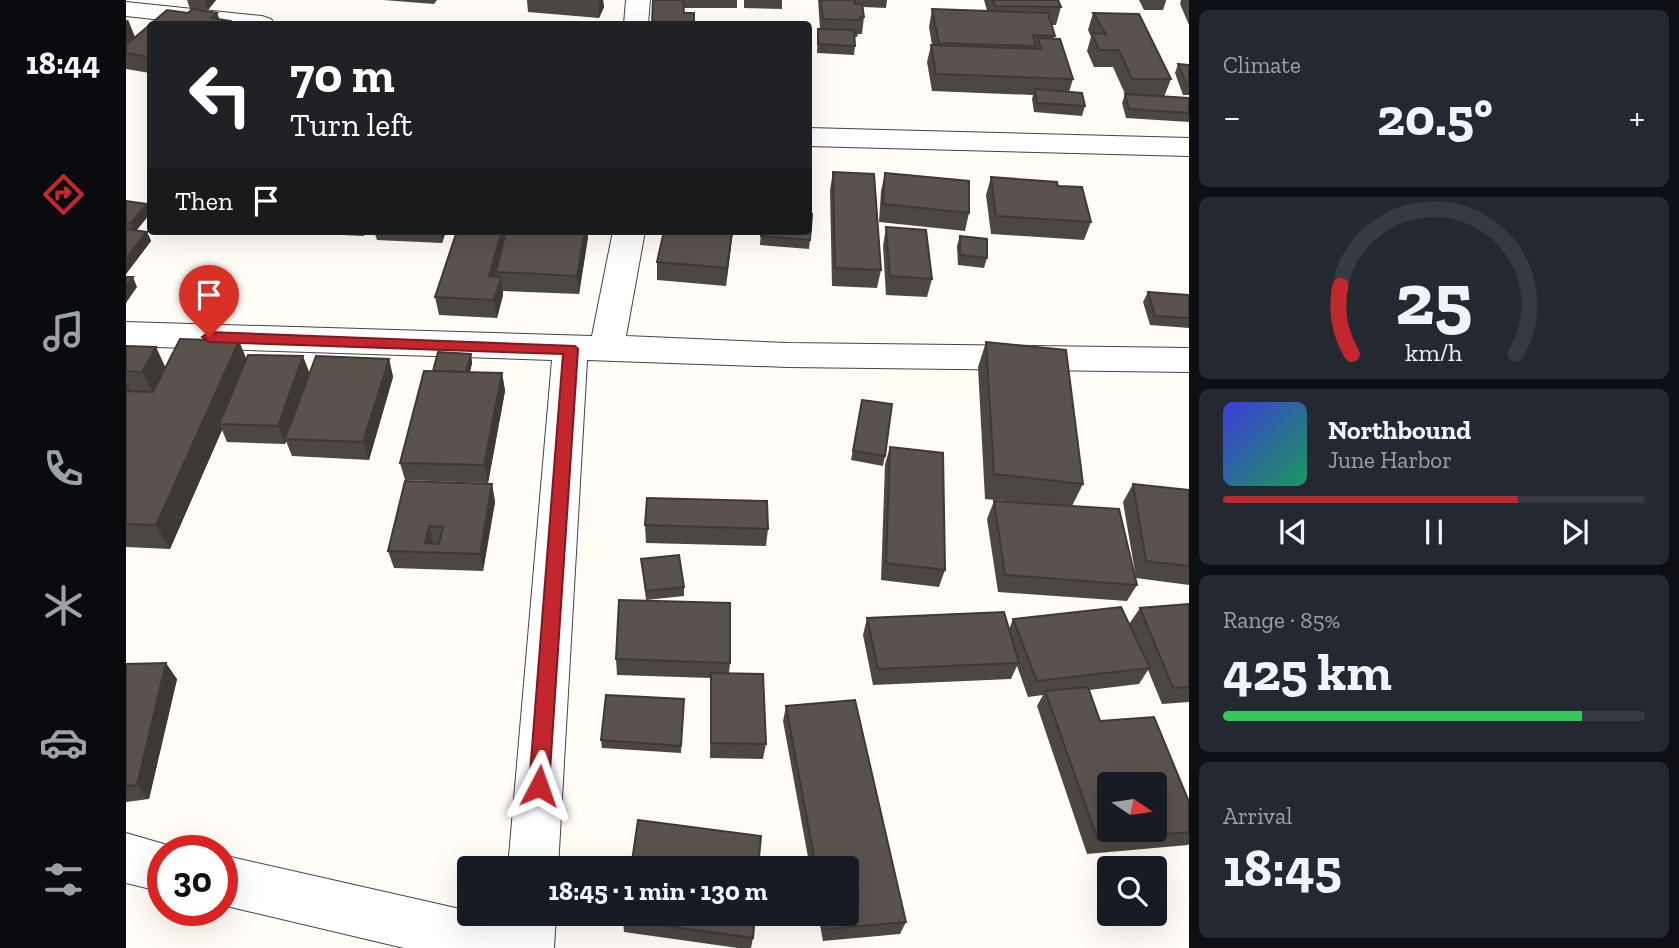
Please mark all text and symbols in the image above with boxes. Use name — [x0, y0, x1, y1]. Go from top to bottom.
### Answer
text: 18:44 — [26, 44, 100, 82]
text: 70 m — [290, 46, 395, 105]
icon: left — [175, 49, 266, 140]
text: Climate — [1223, 51, 1301, 79]
text: 20.5° — [1377, 86, 1493, 148]
text: − — [1223, 94, 1241, 140]
text: + — [1629, 94, 1645, 140]
text: Turn left — [290, 106, 412, 144]
icon: directions — [39, 170, 88, 219]
icon: arrive — [247, 182, 285, 220]
text: Then — [175, 185, 233, 217]
text: 25 — [1395, 255, 1473, 343]
pin — [179, 265, 239, 337]
icon: arrive — [190, 276, 228, 314]
icon: music — [39, 307, 88, 356]
text: km/h — [1405, 336, 1463, 366]
text: Northbound — [1328, 414, 1471, 446]
icon: phone — [39, 444, 88, 493]
text: June Harbor — [1328, 446, 1452, 474]
icon: previous — [1274, 513, 1312, 551]
icon: pause — [1415, 513, 1453, 551]
icon: next — [1556, 513, 1594, 551]
icon: climate — [39, 581, 88, 630]
text: Range · 85% — [1223, 606, 1340, 634]
text: 425 km — [1223, 641, 1392, 703]
icon: car — [39, 718, 88, 767]
position arrow — [502, 749, 576, 823]
north arrow — [1097, 772, 1167, 842]
map controls — [1097, 772, 1167, 926]
text: Arrival — [1223, 802, 1292, 830]
speed limit sign: 30 — [147, 835, 238, 926]
text: 18:45 — [1223, 837, 1342, 899]
icon: filters — [39, 855, 88, 904]
button: search — [1097, 856, 1167, 926]
text: 18:45 · 1 min · 130 m — [548, 875, 768, 907]

